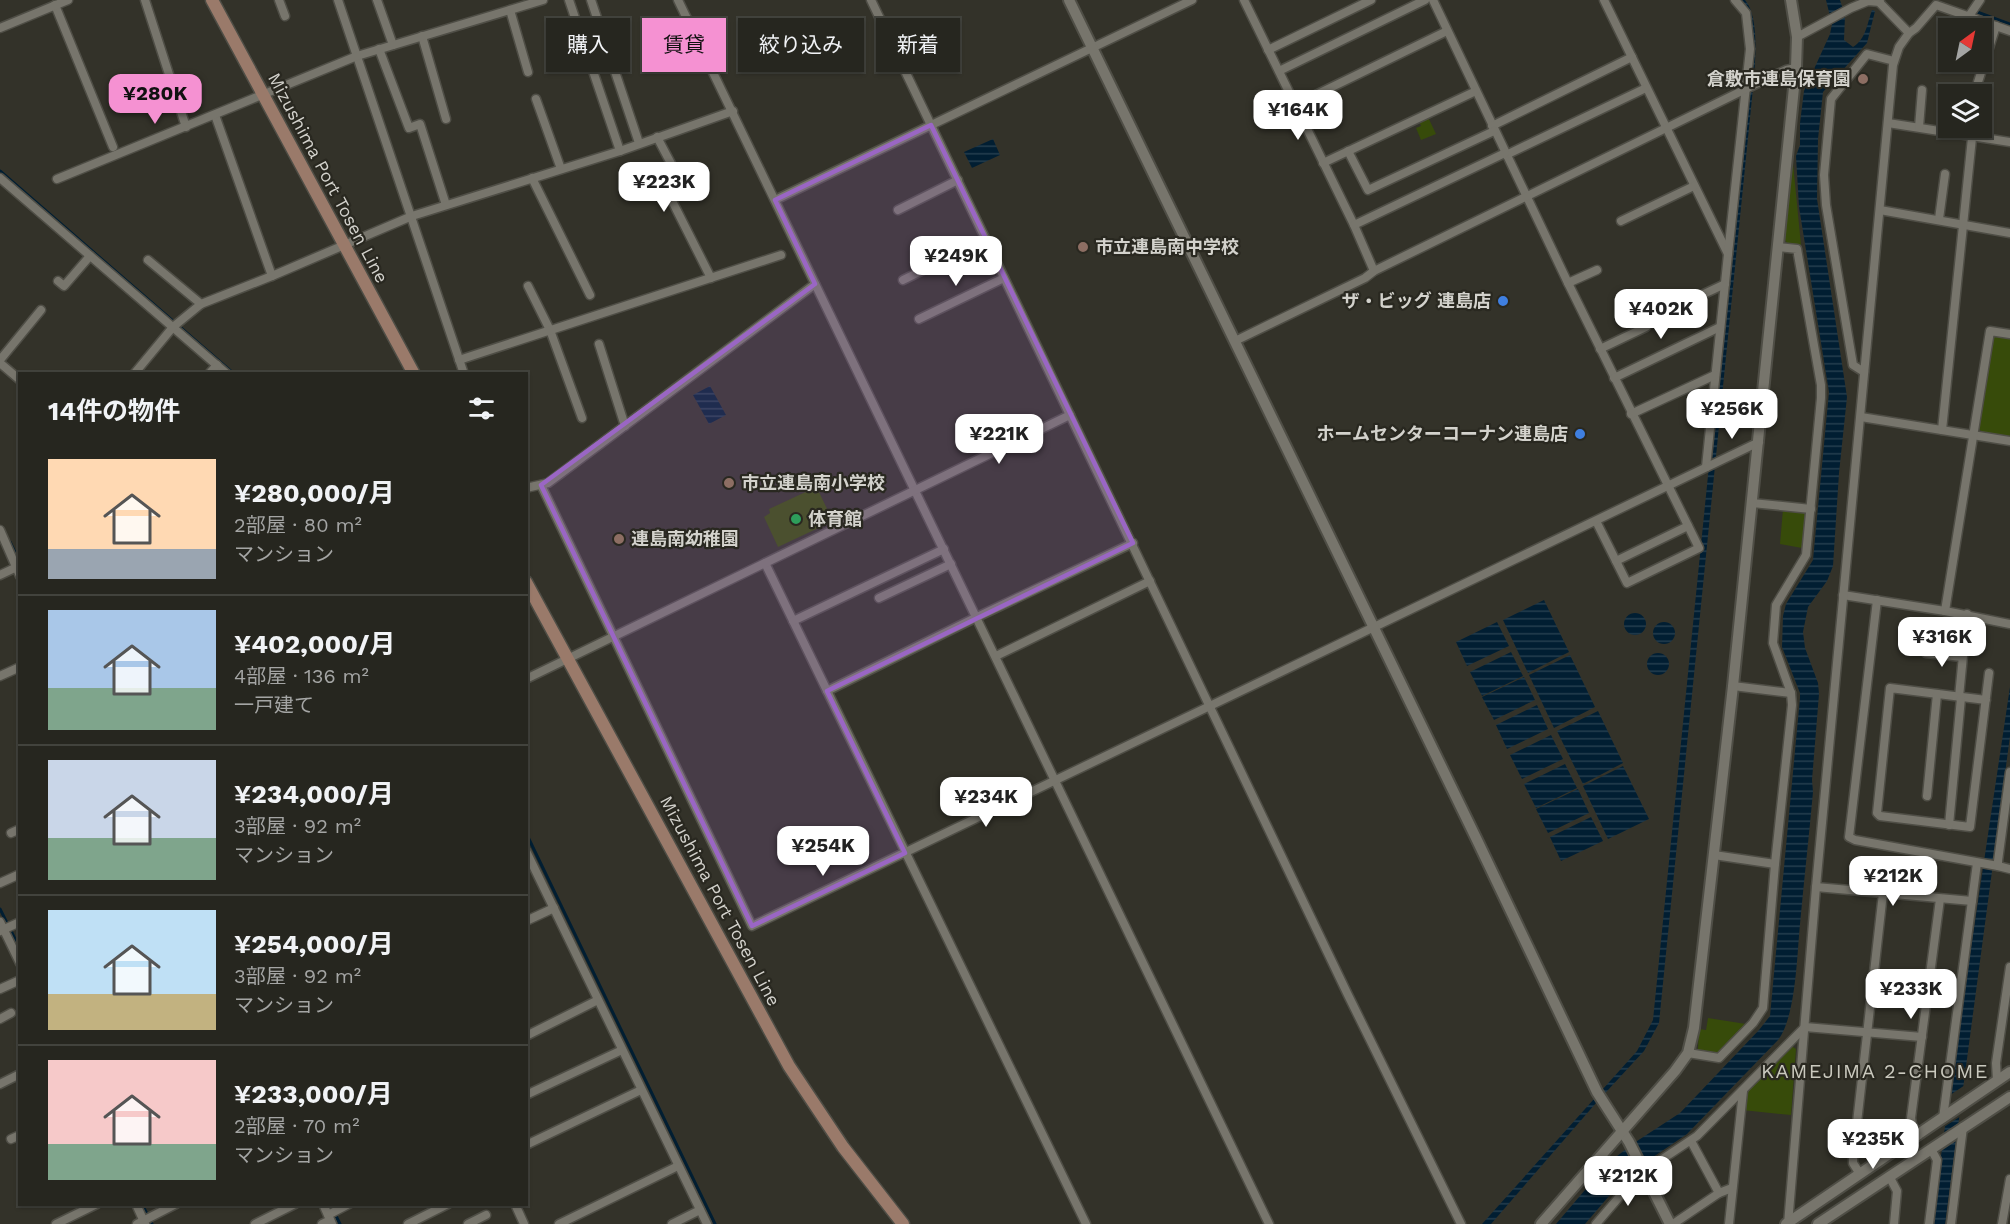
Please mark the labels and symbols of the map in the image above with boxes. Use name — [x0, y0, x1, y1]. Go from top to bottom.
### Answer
north arrow — [1938, 18, 1992, 72]
place label: 倉敷市連島保育園 — [1707, 68, 1851, 89]
street label: Mizushima Port Tosen Line — [264, 69, 393, 286]
marker: 倉敷市連島保育園 — [1856, 72, 1870, 86]
pin: ¥280K — [113, 74, 197, 125]
pin: ¥164K — [1256, 90, 1340, 141]
pin: ¥223K — [622, 162, 706, 213]
pin: ¥249K — [914, 236, 998, 287]
place label: 市立連島南中学校 — [1095, 236, 1239, 257]
marker: 市立連島南中学校 — [1076, 240, 1090, 254]
pin: ¥402K — [1619, 289, 1703, 340]
place label: ザ・ビッグ 連島店 — [1342, 290, 1491, 311]
marker: ザ・ビッグ 連島店 — [1496, 294, 1510, 308]
pin: ¥256K — [1690, 389, 1774, 440]
pin: ¥221K — [957, 414, 1041, 465]
place label: ホームセンターコーナン連島店 — [1317, 423, 1568, 444]
marker: ホームセンターコーナン連島店 — [1573, 427, 1587, 441]
place label: 市立連島南小学校 — [741, 472, 885, 493]
marker: 市立連島南小学校 — [722, 476, 736, 490]
place label: 体育館 — [808, 508, 862, 529]
marker: 体育館 — [789, 512, 803, 526]
place label: 連島南幼稚園 — [631, 528, 739, 549]
marker: 連島南幼稚園 — [612, 532, 626, 546]
pin: ¥316K — [1900, 617, 1984, 668]
pin: ¥234K — [944, 777, 1028, 828]
street label: Mizushima Port Tosen Line — [656, 792, 785, 1009]
pin: ¥254K — [781, 826, 865, 877]
pin: ¥212K — [1851, 856, 1935, 907]
pin: ¥233K — [1869, 969, 1953, 1020]
district label: KAMEJIMA 2-CHOME — [1761, 1059, 1989, 1083]
pin: ¥235K — [1831, 1119, 1915, 1170]
pin: ¥212K — [1586, 1156, 1670, 1207]

